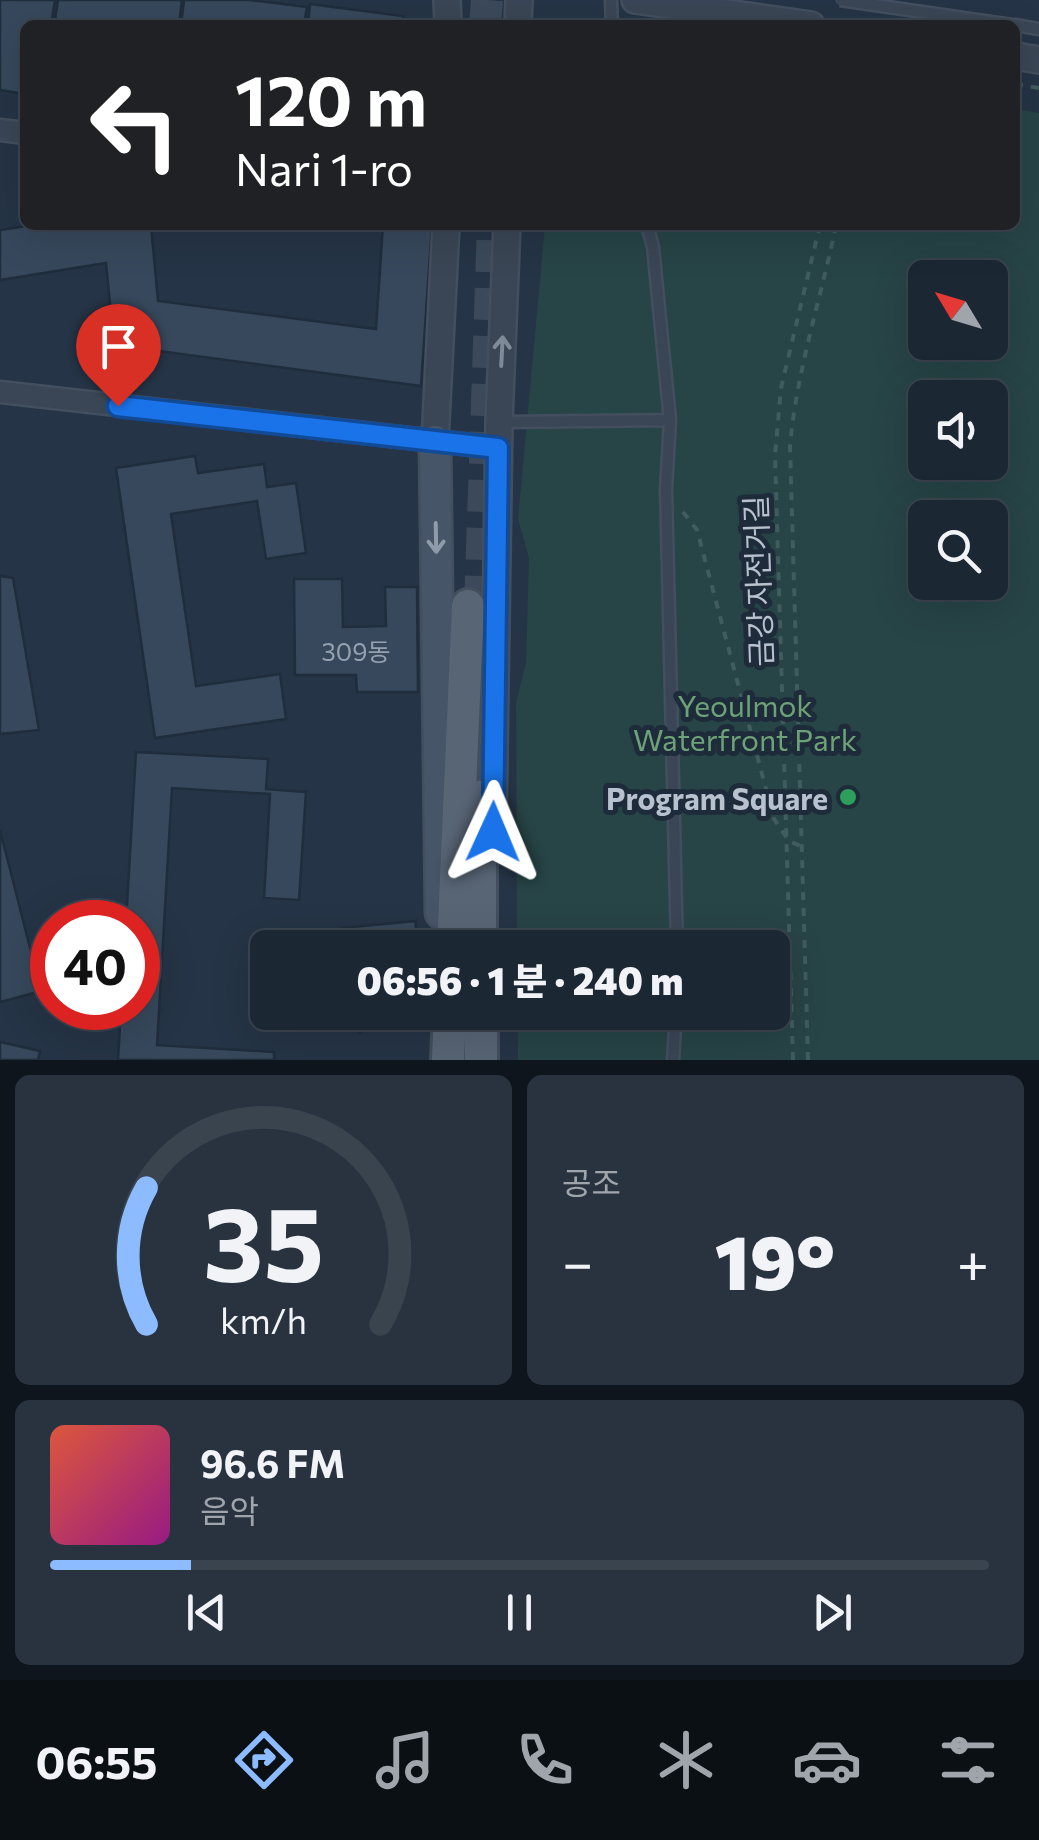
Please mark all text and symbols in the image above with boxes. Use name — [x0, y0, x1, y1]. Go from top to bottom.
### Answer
text: 120 m — [235, 55, 427, 140]
icon: left — [70, 60, 200, 190]
text: Nari 1-ro — [235, 140, 413, 195]
north arrow — [908, 260, 1008, 360]
map controls — [908, 260, 1008, 600]
pin — [76, 304, 161, 407]
icon: arrive — [91, 319, 146, 374]
one-way arrow — [493, 335, 512, 367]
button: sound — [908, 380, 1008, 480]
street label: 금강 자전거길 — [736, 495, 778, 667]
button: search — [908, 500, 1008, 600]
one-way arrow — [426, 522, 446, 554]
house number: 309동 — [322, 636, 390, 666]
park label: Yeoulmok Waterfront Park — [633, 686, 857, 757]
place label: Program Square — [606, 779, 828, 816]
position arrow — [441, 780, 545, 884]
marker: Program Square — [837, 786, 859, 808]
speed limit sign: 40 — [30, 900, 160, 1030]
text: 06:56 · 1 분 · 240 m — [356, 956, 684, 1003]
text: 공조 — [562, 1162, 621, 1202]
text: 35 — [203, 1176, 324, 1303]
text: 19° — [715, 1214, 835, 1305]
text: − — [562, 1227, 593, 1294]
text: + — [957, 1227, 989, 1294]
text: km/h — [220, 1298, 307, 1341]
text: 96.6 FM — [200, 1439, 345, 1486]
text: 음악 — [200, 1490, 259, 1530]
icon: previous — [179, 1585, 234, 1640]
icon: pause — [492, 1585, 547, 1640]
icon: next — [805, 1585, 860, 1640]
icon: directions — [229, 1725, 299, 1795]
icon: music — [370, 1725, 440, 1795]
icon: phone — [510, 1725, 580, 1795]
icon: climate — [651, 1725, 721, 1795]
icon: car — [792, 1725, 862, 1795]
icon: filters — [933, 1725, 1003, 1795]
text: 06:55 — [35, 1733, 158, 1788]

